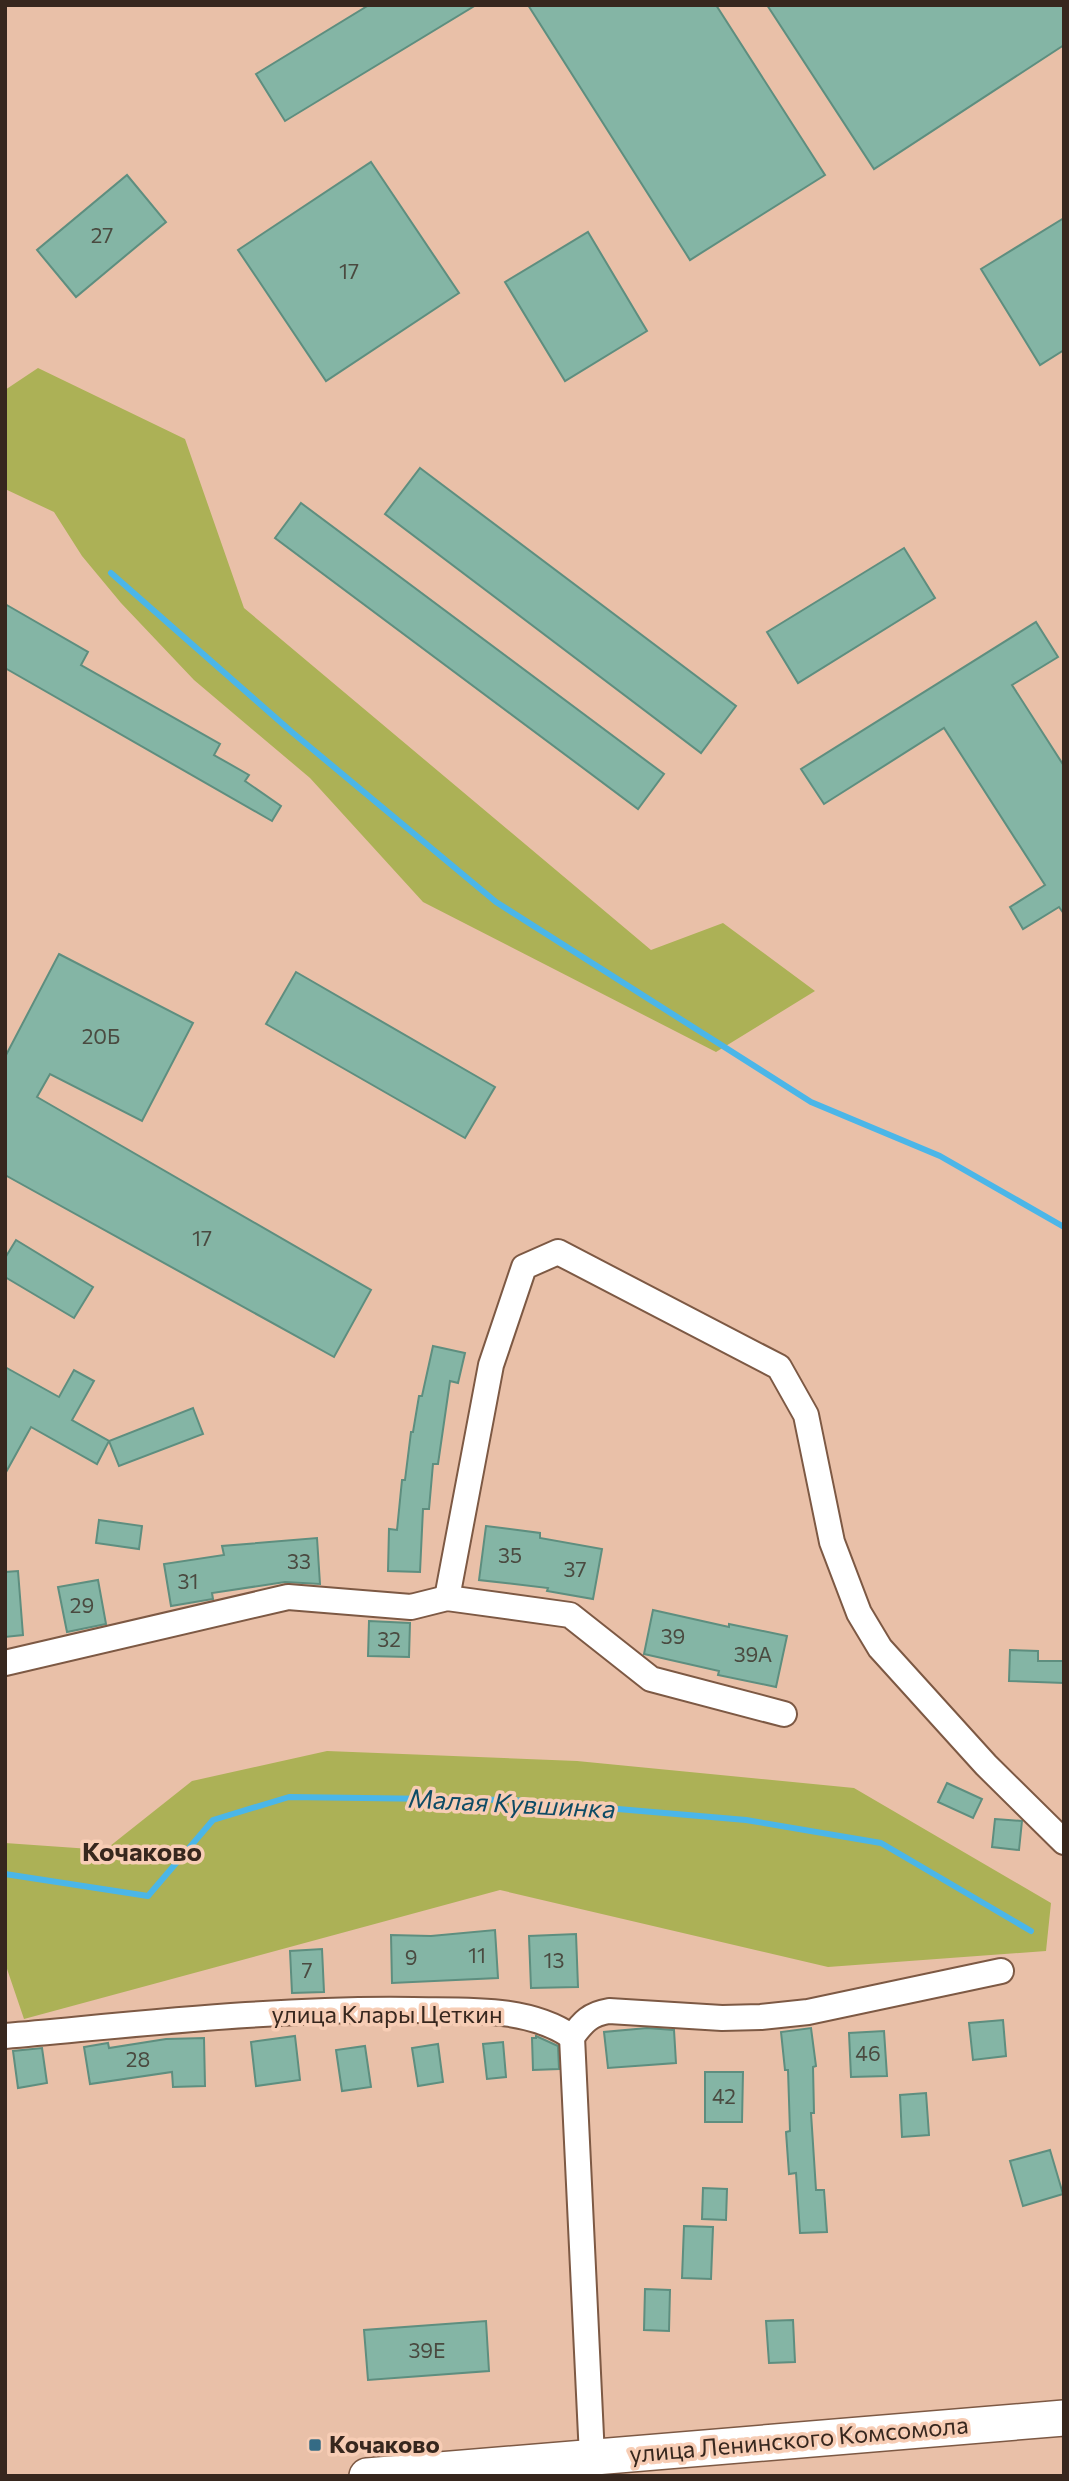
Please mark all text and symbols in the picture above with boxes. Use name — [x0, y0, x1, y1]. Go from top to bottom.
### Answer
house number: 27 — [91, 222, 113, 247]
house number: 17 — [339, 258, 359, 283]
house number: 20Б — [82, 1023, 120, 1048]
house number: 17 — [192, 1225, 212, 1250]
house number: 35 — [498, 1542, 522, 1567]
house number: 33 — [287, 1548, 311, 1573]
house number: 37 — [564, 1556, 586, 1581]
house number: 31 — [178, 1568, 198, 1593]
house number: 29 — [70, 1592, 94, 1617]
house number: 39 — [661, 1623, 685, 1648]
house number: 32 — [377, 1626, 401, 1651]
house number: 39А — [734, 1641, 772, 1666]
water label: Малая Кувшинка — [408, 1782, 616, 1823]
district label: Кочаково — [82, 1835, 202, 1866]
house number: 11 — [468, 1942, 486, 1967]
house number: 9 — [405, 1944, 417, 1969]
house number: 13 — [544, 1947, 564, 1972]
house number: 7 — [301, 1957, 313, 1982]
street label: улица Клары Цеткин — [271, 1999, 503, 2028]
house number: 46 — [855, 2040, 881, 2065]
house number: 28 — [126, 2046, 150, 2071]
house number: 42 — [712, 2083, 736, 2108]
house number: 39Е — [408, 2337, 446, 2362]
street label: улица Ленинского Комсомола — [628, 2409, 969, 2468]
place label: Кочаково — [329, 2429, 440, 2458]
marker: Кочаково — [307, 2437, 323, 2453]

